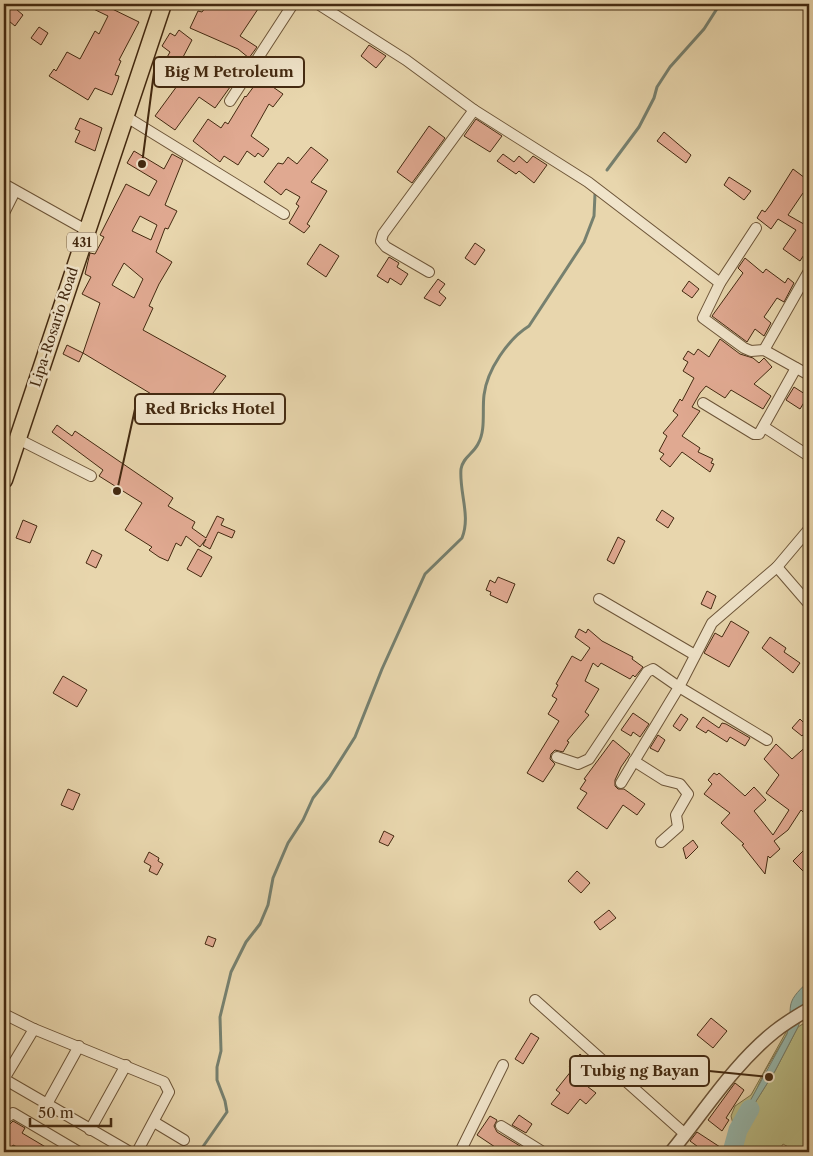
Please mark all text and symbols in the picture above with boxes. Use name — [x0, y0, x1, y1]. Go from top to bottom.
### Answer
callout: Big M Petroleum — [154, 57, 304, 87]
text: Big M Petroleum — [164, 62, 294, 81]
road number: 431 — [67, 232, 97, 252]
street label: Lipa-Rosario Road — [26, 264, 82, 389]
callout: Red Bricks Hotel — [135, 394, 285, 424]
text: Red Bricks Hotel — [145, 399, 275, 418]
callout: Tubig ng Bayan — [570, 1056, 709, 1086]
text: Tubig ng Bayan — [581, 1061, 700, 1080]
scale bar — [30, 1096, 111, 1128]
text: 50 m — [38, 1103, 74, 1122]

